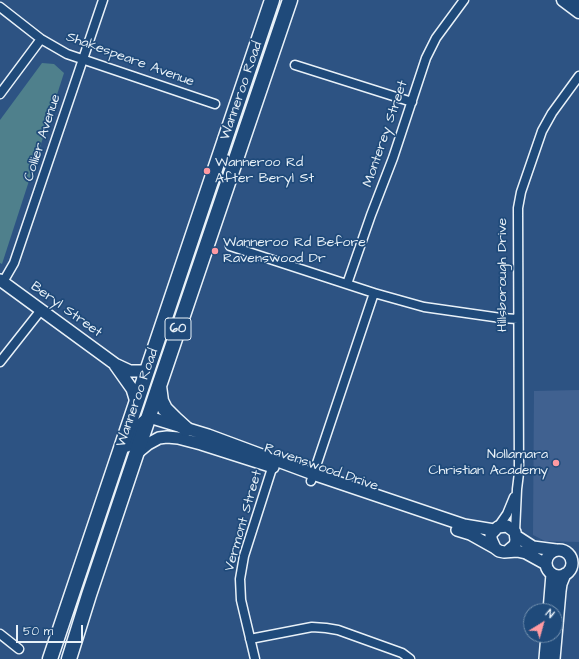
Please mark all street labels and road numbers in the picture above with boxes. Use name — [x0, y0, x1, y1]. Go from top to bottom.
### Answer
street label: Shakespeare Avenue — [64, 29, 196, 91]
street label: Wanneroo Road — [217, 40, 267, 142]
street label: Monterey Street — [360, 79, 412, 189]
street label: Collier Avenue — [21, 92, 65, 184]
street label: Hillsborough Drive — [495, 218, 511, 332]
street label: Beryl Street — [27, 279, 105, 341]
road number: 60 — [165, 318, 191, 340]
street label: Wanneroo Road — [113, 347, 163, 449]
street label: Ravenswood Drive — [262, 441, 380, 495]
street label: Vermont Street — [222, 469, 266, 573]

